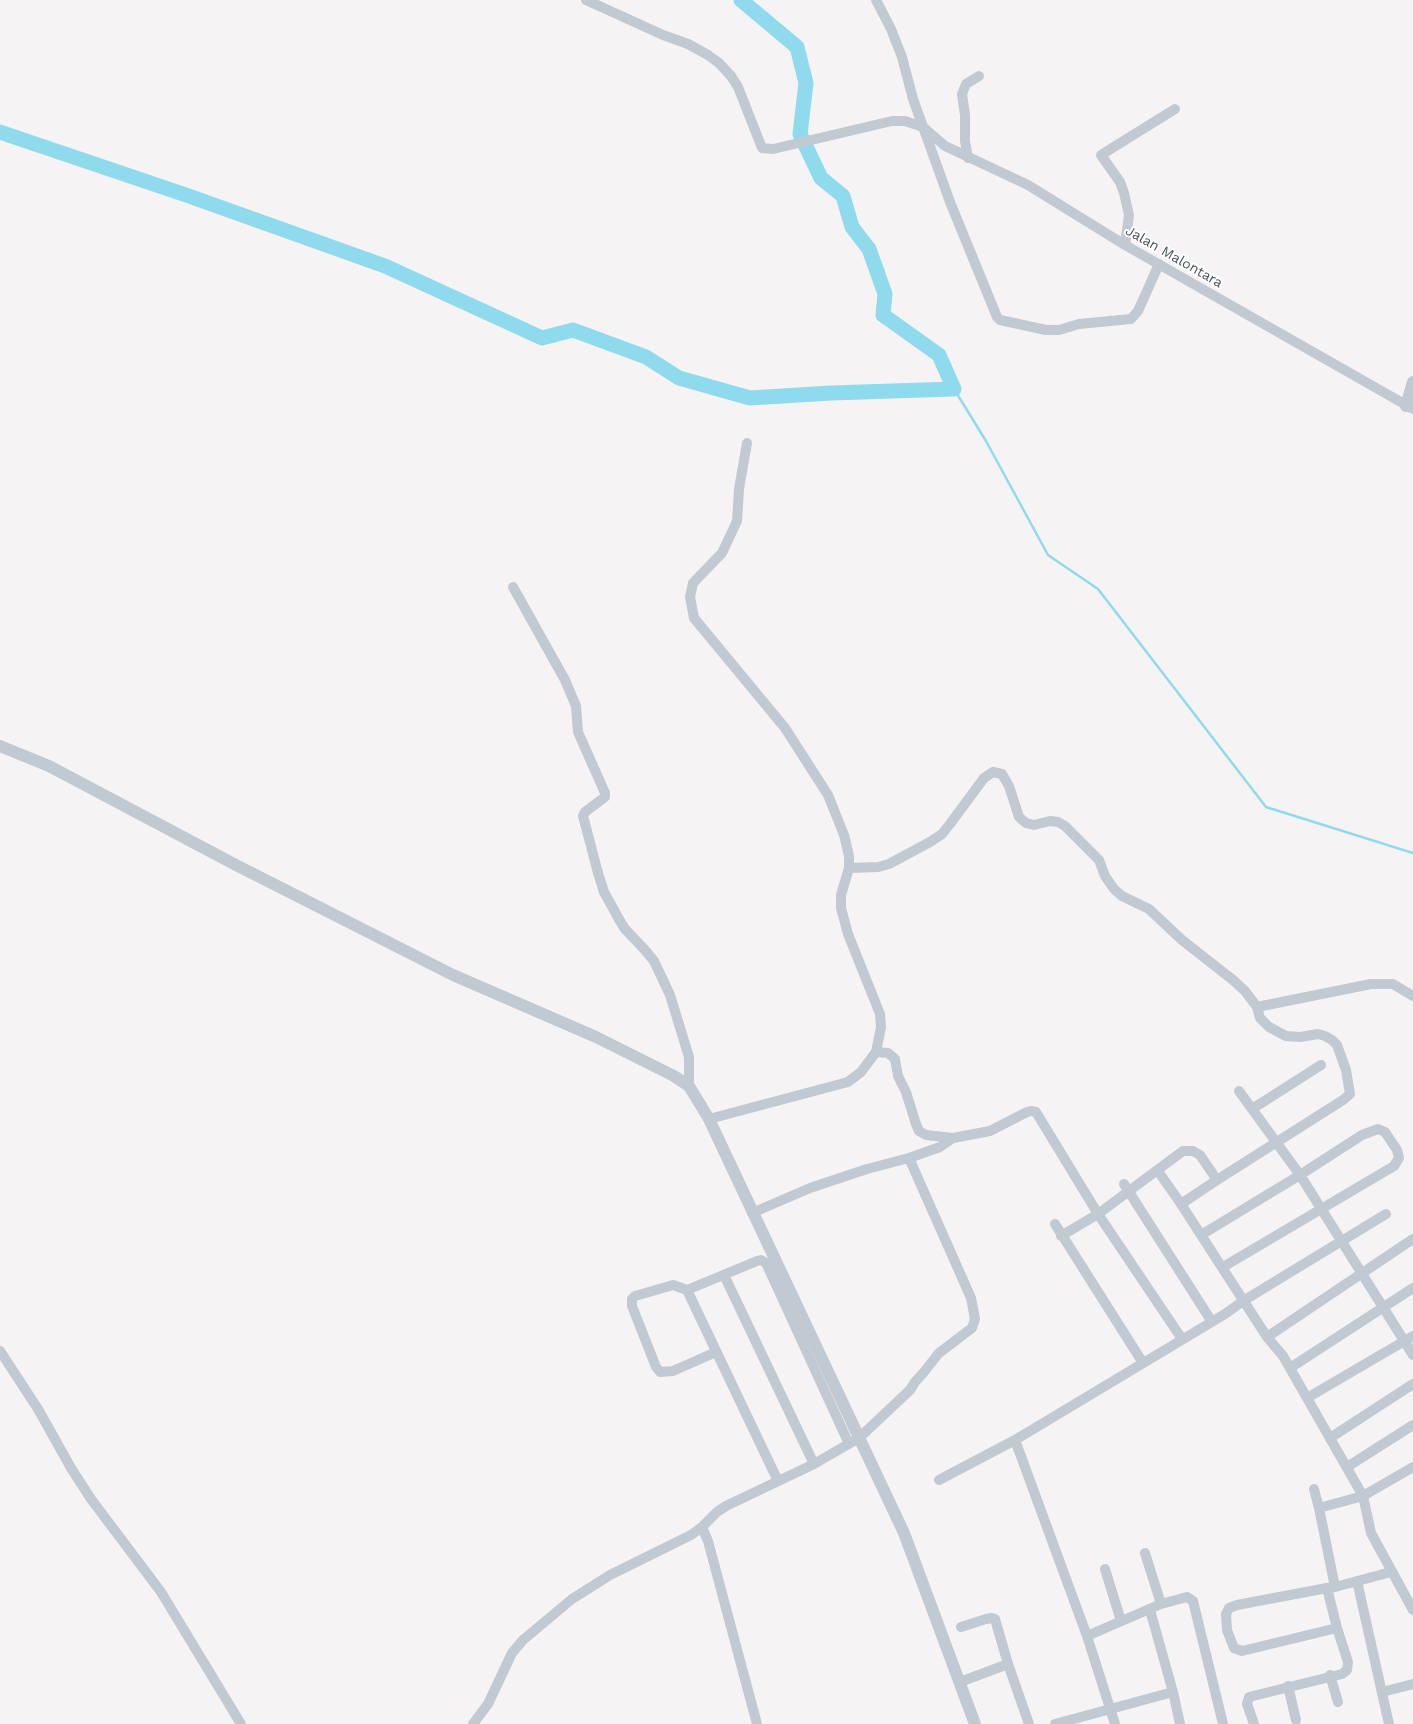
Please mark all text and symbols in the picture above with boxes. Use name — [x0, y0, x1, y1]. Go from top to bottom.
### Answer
street label: Jalan Malontara — [1122, 222, 1226, 292]

